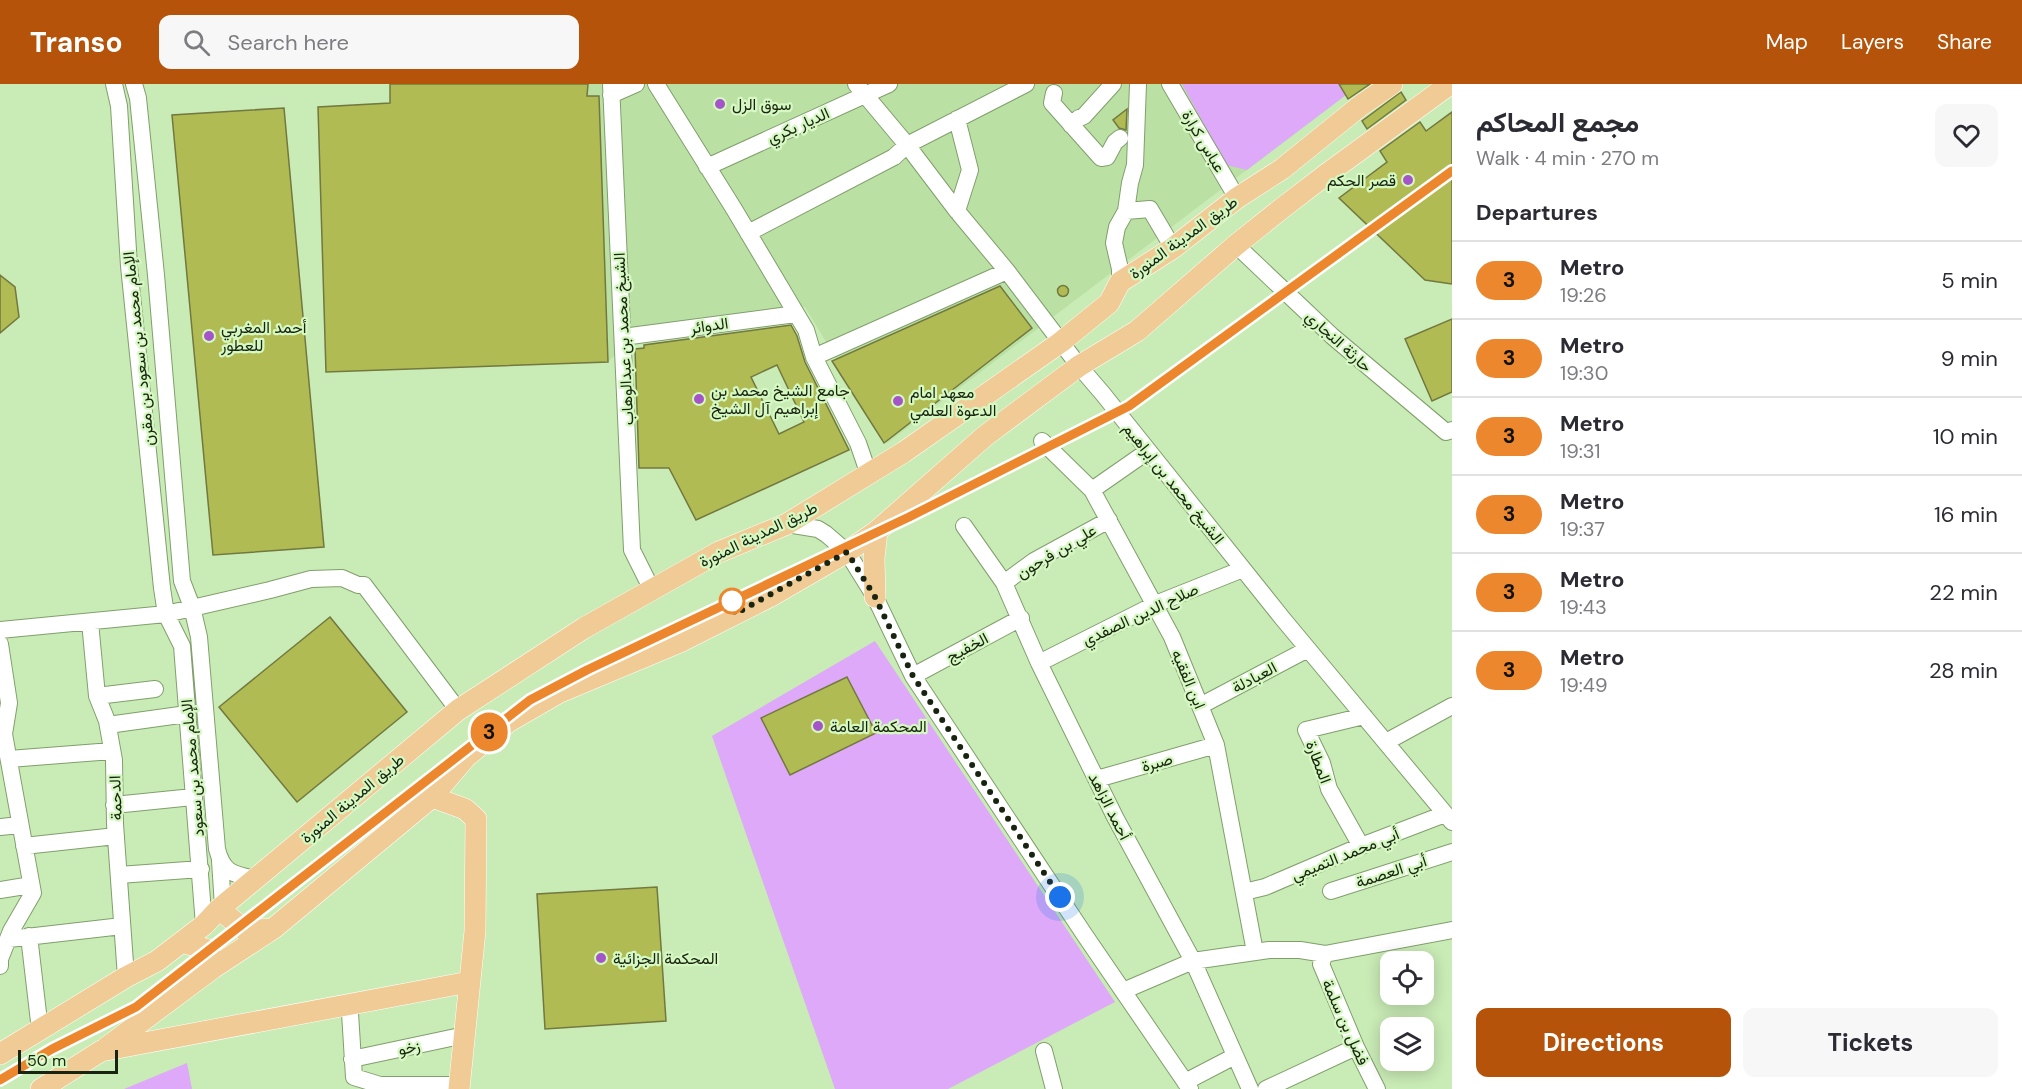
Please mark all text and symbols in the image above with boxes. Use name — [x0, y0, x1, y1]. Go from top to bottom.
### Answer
search box — [159, 15, 579, 69]
text: Transo — [30, 24, 123, 61]
icon: search — [180, 26, 213, 59]
text: Search here — [228, 28, 349, 57]
text: Map — [1766, 28, 1808, 56]
text: Layers — [1841, 28, 1904, 56]
text: Share — [1937, 28, 1992, 56]
place label: سوق الزل — [732, 94, 791, 115]
marker: سوق الزل — [713, 97, 727, 111]
street label: الديار بكري — [764, 102, 834, 151]
text: مجمع المحاكم — [1476, 104, 1639, 141]
button: heart — [1935, 104, 1998, 167]
street label: عباس كرارة — [1177, 106, 1230, 176]
text: Walk · 4 min · 270 m — [1476, 145, 1659, 171]
place label: قصر الحكم — [1327, 170, 1396, 191]
marker: قصر الحكم — [1401, 173, 1415, 187]
street label: طريق المدينة المنورة — [1125, 191, 1242, 284]
text: Departures — [1476, 198, 1598, 227]
street label: الإمام محمد بن سعود بن مقرن — [118, 251, 159, 447]
street label: الشيخ محمد بن عبدالوهاب — [608, 252, 640, 426]
text: Metro — [1560, 253, 1624, 282]
text: 3 — [1503, 266, 1515, 294]
text: 5 min — [1941, 266, 1998, 295]
text: 19:26 — [1560, 282, 1607, 308]
street label: حارثة النجاري — [1299, 306, 1377, 379]
street label: الدوائر — [687, 312, 730, 339]
place label: أحمد المغربي للعطور — [220, 317, 307, 356]
marker: أحمد المغربي للعطور — [202, 329, 216, 343]
text: Metro — [1560, 331, 1624, 360]
text: 3 — [1503, 344, 1515, 372]
text: 9 min — [1941, 344, 1998, 373]
text: 19:30 — [1560, 360, 1608, 386]
place label: جامع الشيخ محمد بن إبراهيم آل الشيخ — [711, 380, 850, 420]
place label: معهد امام الدعوة العلمي — [910, 382, 996, 424]
marker: جامع الشيخ محمد بن إبراهيم آل الشيخ — [692, 392, 706, 406]
marker: معهد امام الدعوة العلمي — [891, 394, 905, 408]
text: Metro — [1560, 409, 1624, 438]
street label: الشيخ محمد بن إبراهيم — [1117, 418, 1229, 549]
text: 3 — [1503, 422, 1515, 450]
text: 10 min — [1933, 422, 1998, 451]
text: 19:31 — [1560, 438, 1601, 464]
text: Metro — [1560, 487, 1624, 516]
street label: طريق المدينة المنورة — [696, 497, 821, 572]
text: 3 — [1503, 500, 1515, 528]
text: 16 min — [1934, 500, 1998, 529]
text: 19:37 — [1560, 516, 1605, 542]
street label: علي بن فرحون — [1012, 519, 1102, 586]
text: Metro — [1560, 565, 1624, 594]
street label: صلاح الدين الصفدي — [1079, 578, 1203, 653]
text: 3 — [1503, 578, 1515, 606]
text: 22 min — [1929, 578, 1998, 607]
unlabelled marker — [719, 588, 745, 614]
text: 19:43 — [1560, 594, 1607, 620]
street label: الخفيج — [942, 628, 992, 668]
text: Metro — [1560, 643, 1624, 672]
street label: ابن الفقيه — [1167, 646, 1210, 712]
text: 3 — [1503, 656, 1515, 684]
text: 28 min — [1929, 656, 1998, 685]
street label: العبادلة — [1228, 657, 1280, 698]
text: 19:49 — [1560, 672, 1608, 698]
street label: الإمام محمد بن سعود — [176, 698, 209, 837]
line badge: 3 — [470, 712, 508, 752]
place label: المحكمة العامة — [830, 716, 927, 737]
text: 3 — [483, 718, 495, 746]
marker: المحكمة العامة — [811, 719, 825, 733]
street label: المطارة — [1301, 738, 1336, 787]
street label: صبرة — [1139, 748, 1175, 777]
street label: طريق المدينة المنورة — [296, 749, 408, 848]
street label: أحمد الزاهد — [1084, 769, 1136, 844]
street label: الدحمة — [104, 775, 127, 821]
street label: أبي محمد التميمي — [1288, 823, 1404, 888]
street label: أبي العصمة — [1353, 850, 1430, 896]
your location — [1045, 882, 1075, 912]
place label: المحكمة الجزائية — [613, 948, 718, 969]
marker: المحكمة الجزائية — [594, 951, 608, 965]
map controls — [1380, 951, 1434, 1071]
button: locate — [1380, 951, 1434, 1005]
street label: فضل بن سلمة — [1317, 976, 1374, 1068]
button: Directions — [1476, 1008, 1731, 1077]
button: Tickets — [1743, 1008, 1998, 1077]
button: layers — [1380, 1017, 1434, 1071]
street label: زخو — [396, 1035, 422, 1060]
scale bar — [18, 1047, 118, 1074]
text: 50 m — [27, 1050, 66, 1071]

